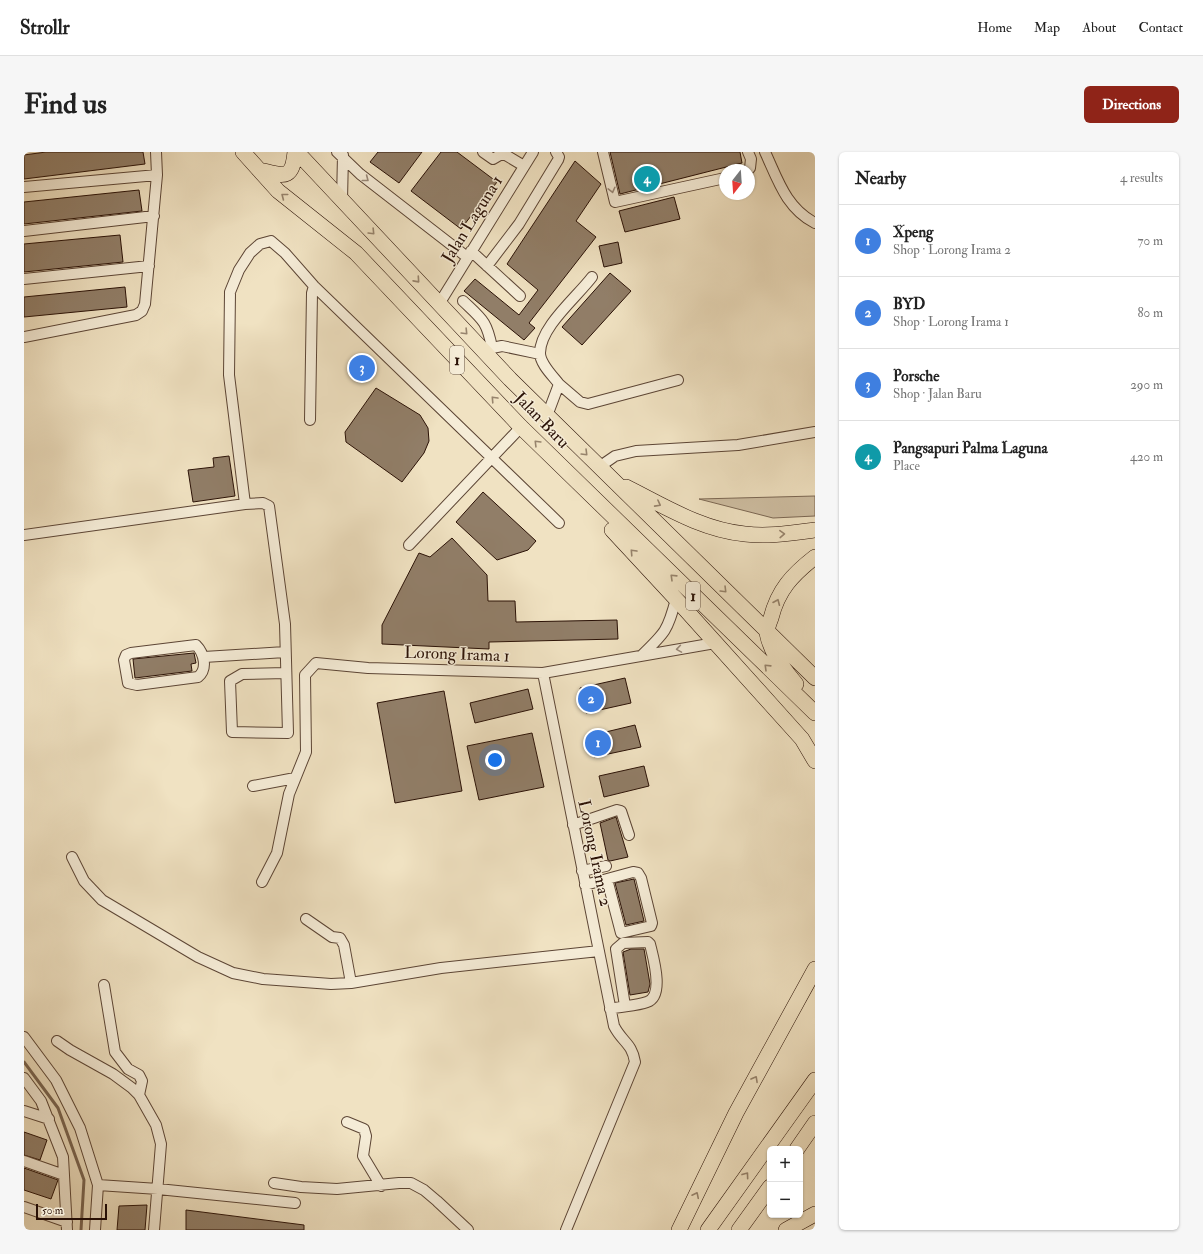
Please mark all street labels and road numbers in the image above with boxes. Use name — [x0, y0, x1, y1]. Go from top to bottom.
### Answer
street label: Jalan Laguna 1 — [436, 171, 508, 268]
road number: 1 — [450, 346, 464, 374]
street label: Jalan Baru — [509, 387, 574, 453]
road number: 1 — [686, 582, 700, 610]
street label: Lorong Irama 1 — [404, 642, 510, 666]
street label: Lorong Irama 2 — [573, 798, 617, 909]

